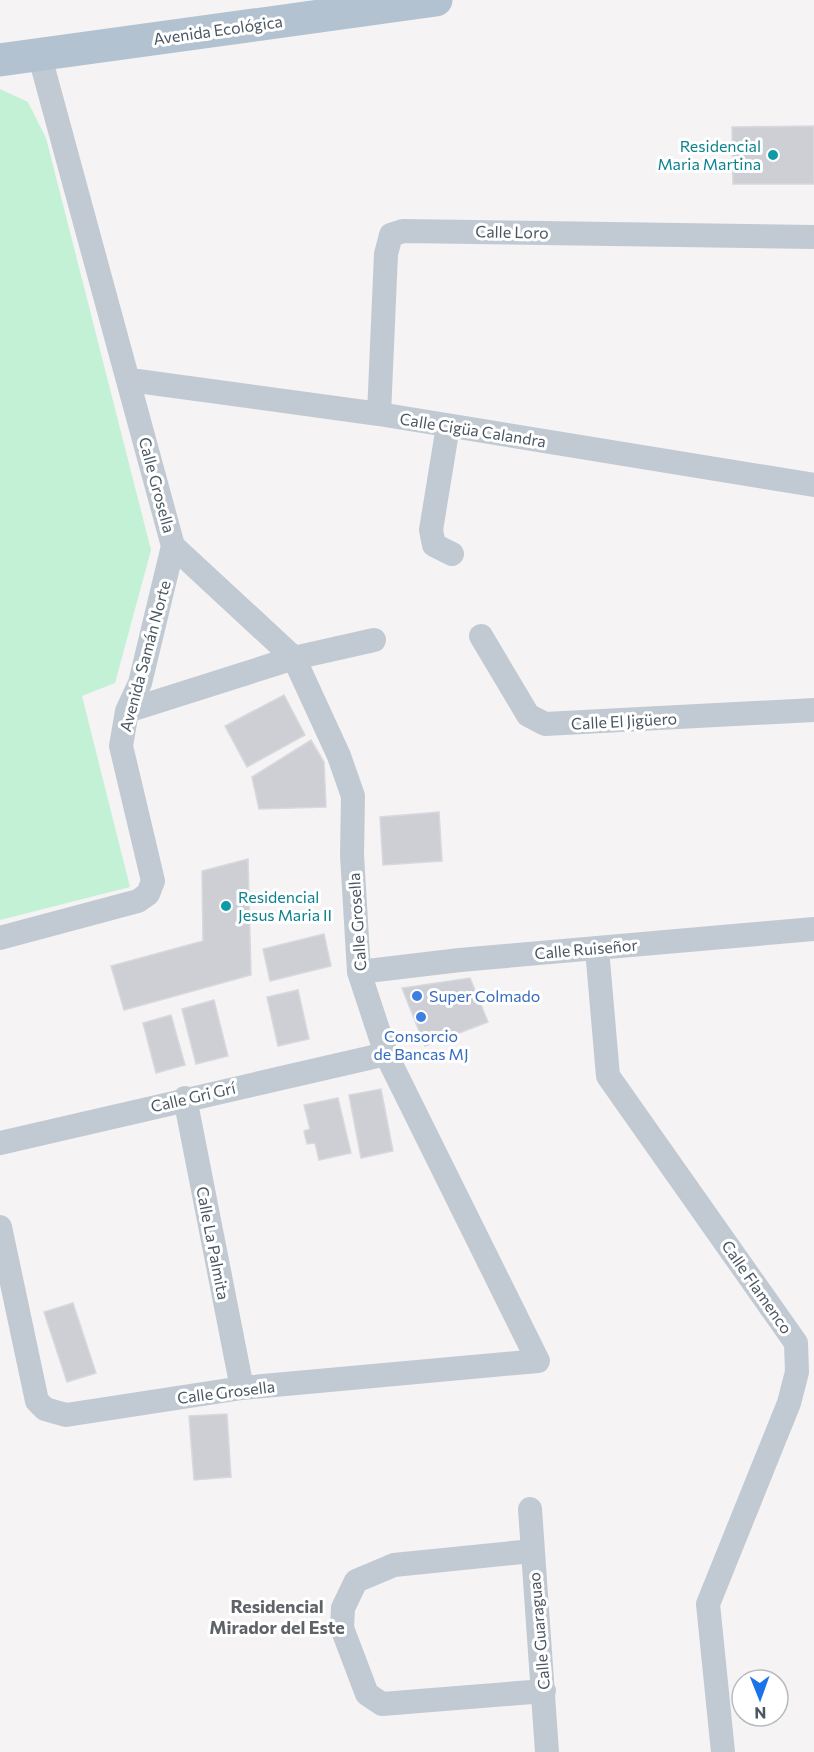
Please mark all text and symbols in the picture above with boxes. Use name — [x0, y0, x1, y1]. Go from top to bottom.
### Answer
street label: Avenida Ecológica — [152, 11, 284, 48]
place label: Residencial Maria Martina — [657, 136, 761, 173]
marker: Residencial Maria Martina — [766, 148, 780, 162]
street label: Calle Loro — [475, 221, 549, 242]
street label: Calle Cigüa Calandra — [399, 409, 548, 450]
street label: Calle Grosella — [136, 435, 179, 535]
street label: Avenida Samán Norte — [115, 578, 174, 734]
street label: Calle El Jigüero — [571, 708, 677, 733]
street label: Calle Grosella — [344, 872, 369, 972]
place label: Residencial Jesus Maria II — [238, 887, 332, 924]
marker: Residencial Jesus Maria II — [219, 899, 233, 913]
street label: Calle Ruiseñor — [534, 934, 639, 962]
place label: Super Colmado — [429, 986, 540, 1005]
marker: Super Colmado — [410, 989, 424, 1003]
marker: Consorcio de Bancas MJ — [414, 1010, 428, 1024]
place label: Consorcio de Bancas MJ — [373, 1026, 469, 1063]
street label: Calle Gri Grí — [149, 1077, 238, 1115]
street label: Calle La Palmita — [193, 1185, 234, 1301]
street label: Calle Flamenco — [718, 1236, 797, 1337]
street label: Calle Grosella — [176, 1376, 276, 1407]
street label: Calle Guaraguao — [524, 1571, 553, 1691]
district label: Residencial Mirador del Este — [209, 1595, 345, 1638]
north arrow — [730, 1668, 790, 1728]
text: N — [754, 1704, 766, 1723]

